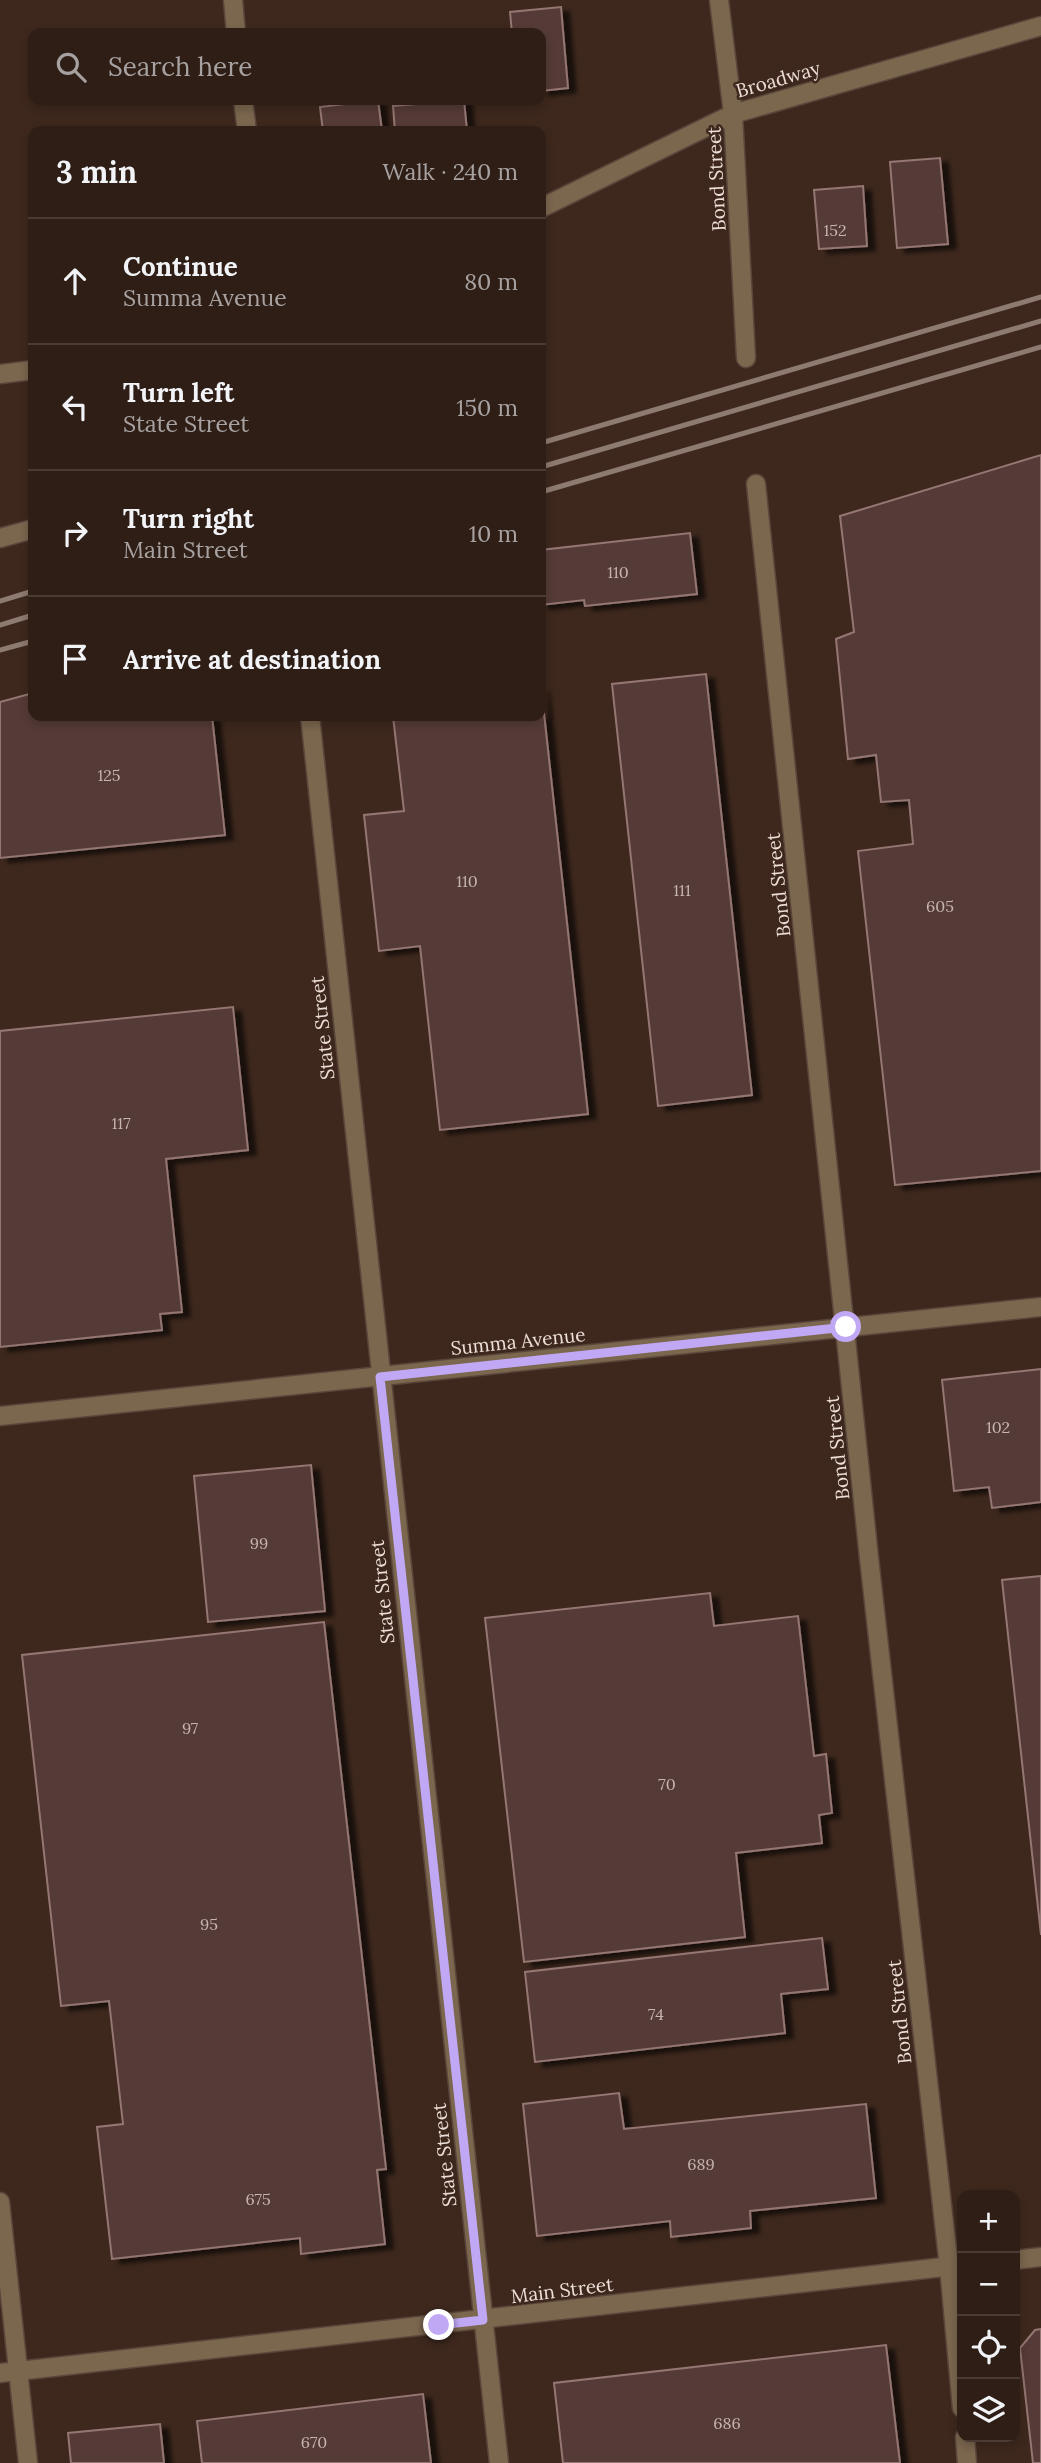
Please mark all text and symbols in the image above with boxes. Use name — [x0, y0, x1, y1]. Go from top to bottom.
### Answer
search box — [28, 28, 546, 105]
icon: search — [52, 48, 90, 86]
text: Search here — [108, 50, 252, 83]
street label: Broadway — [733, 56, 823, 102]
street label: Bond Street — [701, 125, 731, 232]
text: 3 min — [56, 153, 137, 191]
text: Walk · 240 m — [382, 157, 518, 186]
house number: 152 — [823, 220, 847, 240]
text: Continue — [123, 250, 238, 283]
icon: ahead — [56, 262, 94, 300]
text: 80 m — [464, 267, 518, 296]
text: Summa Avenue — [123, 283, 287, 312]
text: Turn left — [123, 376, 234, 409]
icon: left — [56, 388, 94, 426]
text: 150 m — [456, 393, 518, 422]
text: State Street — [123, 409, 249, 438]
text: Turn right — [123, 502, 254, 535]
icon: right — [56, 514, 94, 552]
text: 10 m — [469, 519, 518, 548]
text: Main Street — [123, 535, 248, 564]
house number: 110 — [607, 562, 629, 582]
icon: arrive — [56, 640, 94, 678]
text: Arrive at destination — [123, 643, 381, 676]
house number: 125 — [97, 765, 121, 785]
street label: Bond Street — [761, 831, 795, 938]
house number: 110 — [456, 871, 478, 891]
house number: 111 — [673, 880, 691, 900]
house number: 605 — [926, 896, 954, 916]
street label: State Street — [305, 974, 339, 1081]
house number: 117 — [111, 1113, 131, 1133]
route start — [830, 1311, 861, 1342]
street label: Summa Avenue — [449, 1322, 587, 1360]
street label: Bond Street — [820, 1394, 854, 1501]
house number: 102 — [986, 1417, 1010, 1437]
house number: 99 — [250, 1533, 268, 1553]
street label: State Street — [365, 1538, 399, 1645]
house number: 97 — [182, 1718, 199, 1738]
house number: 70 — [658, 1774, 676, 1794]
house number: 95 — [200, 1914, 218, 1934]
street label: Bond Street — [882, 1958, 916, 2065]
house number: 74 — [648, 2004, 664, 2024]
street label: State Street — [427, 2101, 461, 2208]
house number: 689 — [687, 2154, 715, 2174]
house number: 675 — [245, 2189, 271, 2209]
map controls — [957, 2190, 1020, 2442]
button: + — [957, 2190, 1020, 2253]
button: − — [957, 2253, 1020, 2316]
street label: Main Street — [509, 2272, 615, 2308]
route end — [423, 2309, 454, 2340]
button: locate — [957, 2316, 1020, 2379]
button: layers — [957, 2379, 1020, 2442]
house number: 686 — [713, 2413, 741, 2433]
house number: 670 — [301, 2432, 327, 2452]

